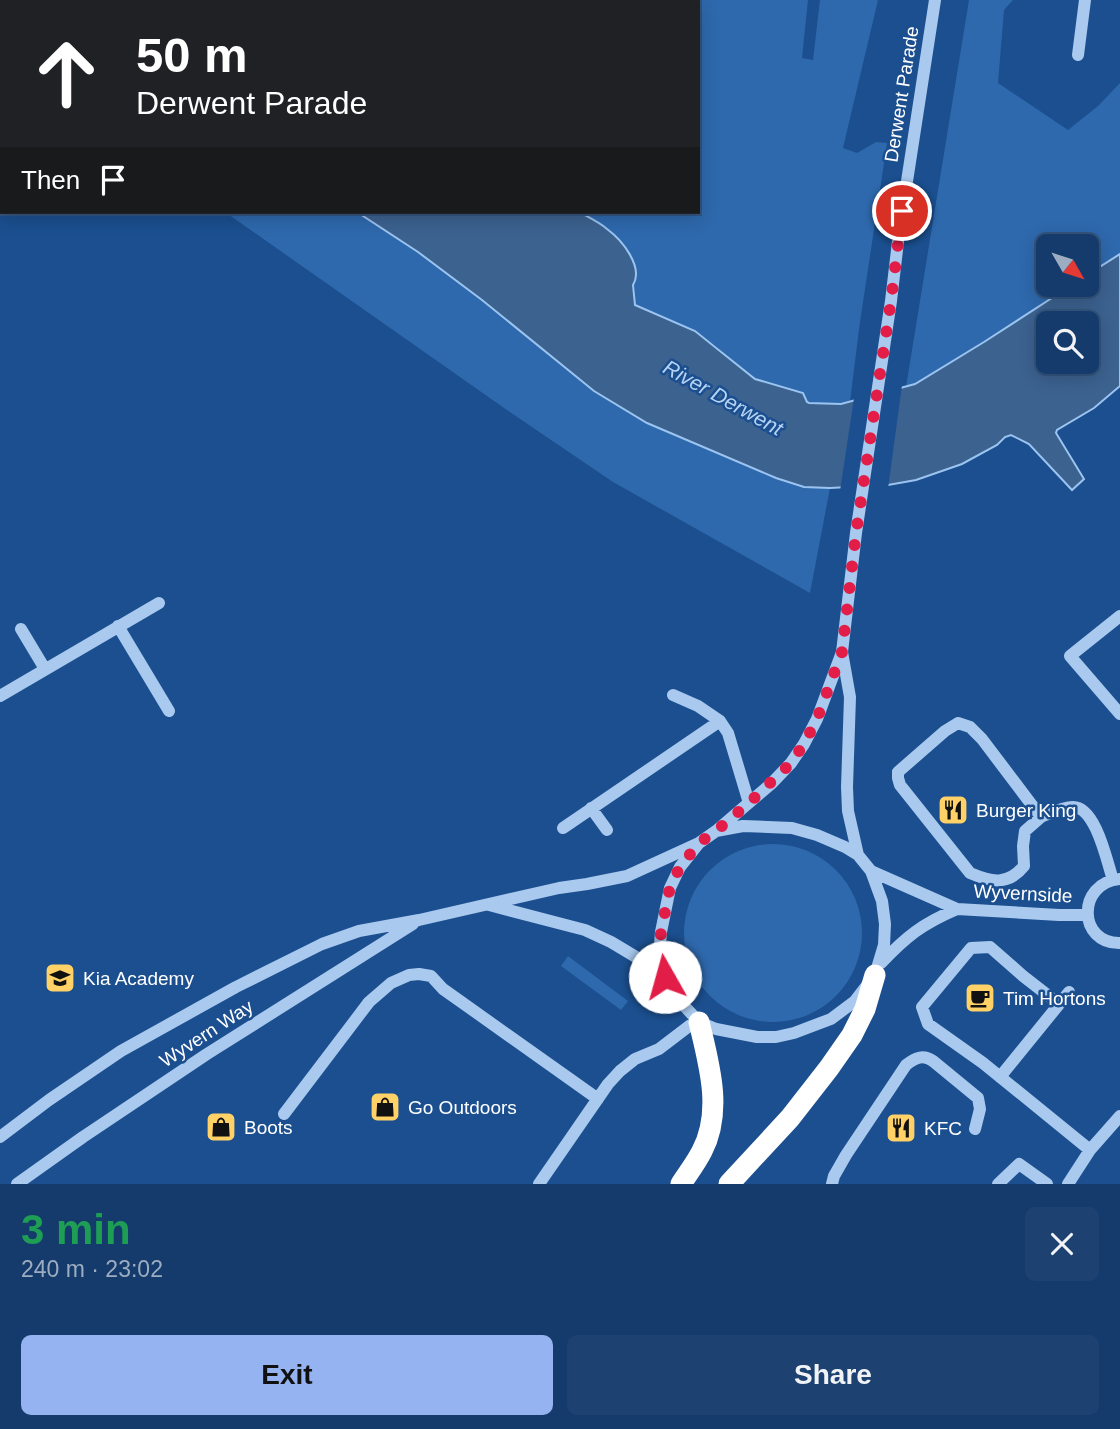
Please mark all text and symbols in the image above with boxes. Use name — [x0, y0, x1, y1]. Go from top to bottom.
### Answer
street label: Derwent Parade — [880, 25, 923, 164]
icon: ahead — [21, 28, 112, 119]
text: 50 m — [136, 28, 248, 82]
text: Derwent Parade — [136, 85, 367, 121]
icon: arrive — [94, 161, 132, 199]
text: Then — [21, 165, 80, 195]
pin — [872, 181, 932, 241]
icon: arrive — [883, 192, 921, 230]
north arrow — [1036, 234, 1099, 298]
map controls — [1036, 234, 1099, 374]
button: search — [1036, 311, 1099, 374]
water label: River Derwent — [659, 355, 788, 440]
restaurant icon: Burger King — [936, 793, 970, 827]
place label: Burger King — [976, 800, 1076, 821]
street label: Wyvernside — [973, 880, 1073, 907]
position arrow — [628, 940, 702, 1014]
school or university icon: Kia Academy — [43, 961, 77, 995]
place label: Kia Academy — [83, 968, 194, 989]
cafe icon: Tim Hortons — [963, 981, 997, 1015]
place label: Tim Hortons — [1003, 988, 1106, 1009]
street label: Wyvern Way — [156, 995, 257, 1071]
shop icon: Go Outdoors — [368, 1090, 402, 1124]
place label: Go Outdoors — [408, 1097, 517, 1118]
shop icon: Boots — [204, 1110, 238, 1144]
restaurant icon: KFC — [884, 1111, 918, 1145]
place label: Boots — [244, 1117, 293, 1138]
place label: KFC — [924, 1118, 962, 1139]
text: 3 min — [21, 1206, 131, 1253]
button: close — [1025, 1207, 1099, 1281]
text: 240 m · 23:02 — [21, 1256, 163, 1282]
button: Exit — [21, 1335, 553, 1415]
button: Share — [567, 1335, 1099, 1415]

